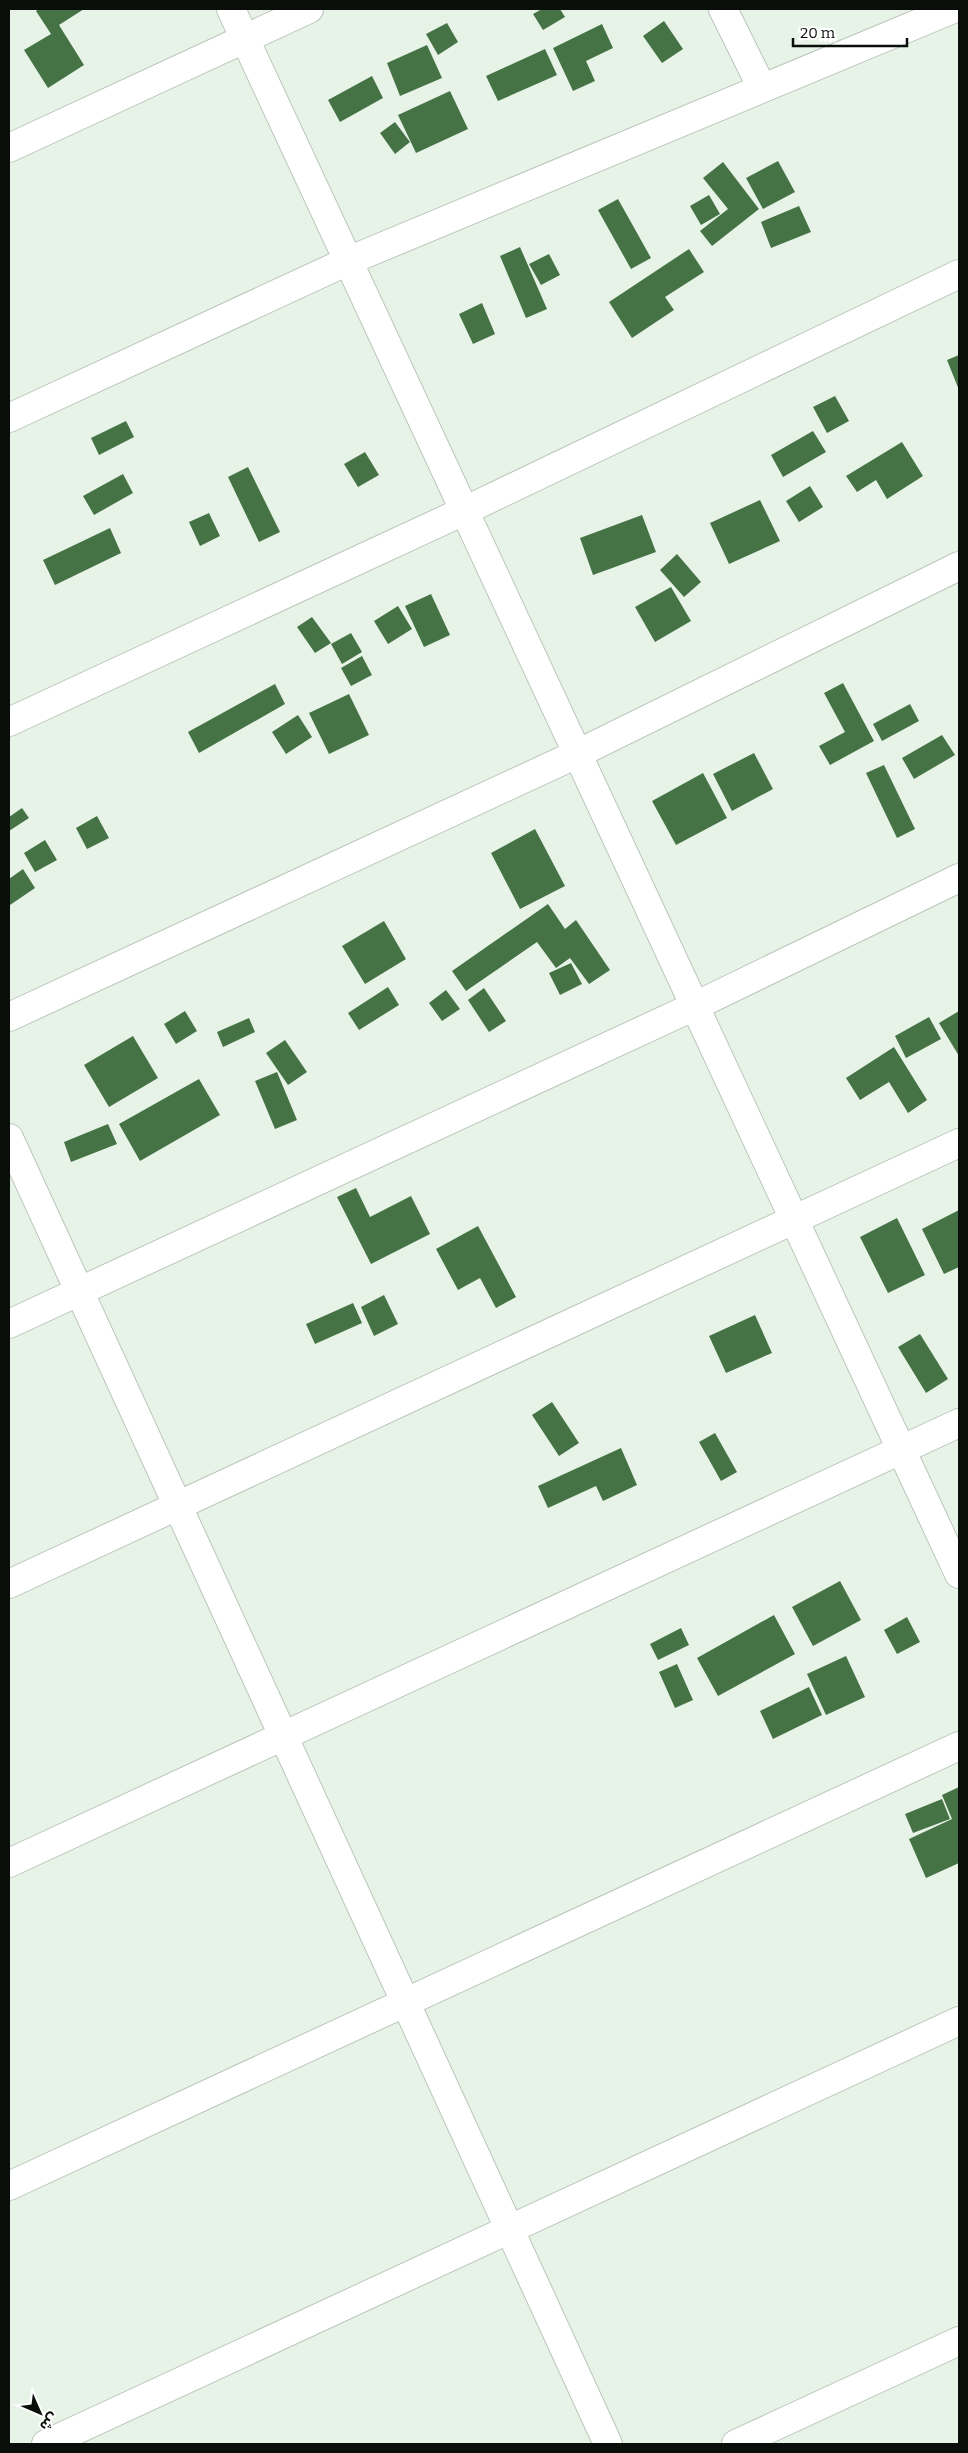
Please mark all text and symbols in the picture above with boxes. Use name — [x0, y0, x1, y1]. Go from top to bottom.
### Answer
scale bar — [793, 15, 907, 47]
text: 20 m — [800, 24, 836, 42]
north arrow — [15, 2388, 65, 2438]
text: ش — [36, 2409, 62, 2435]

